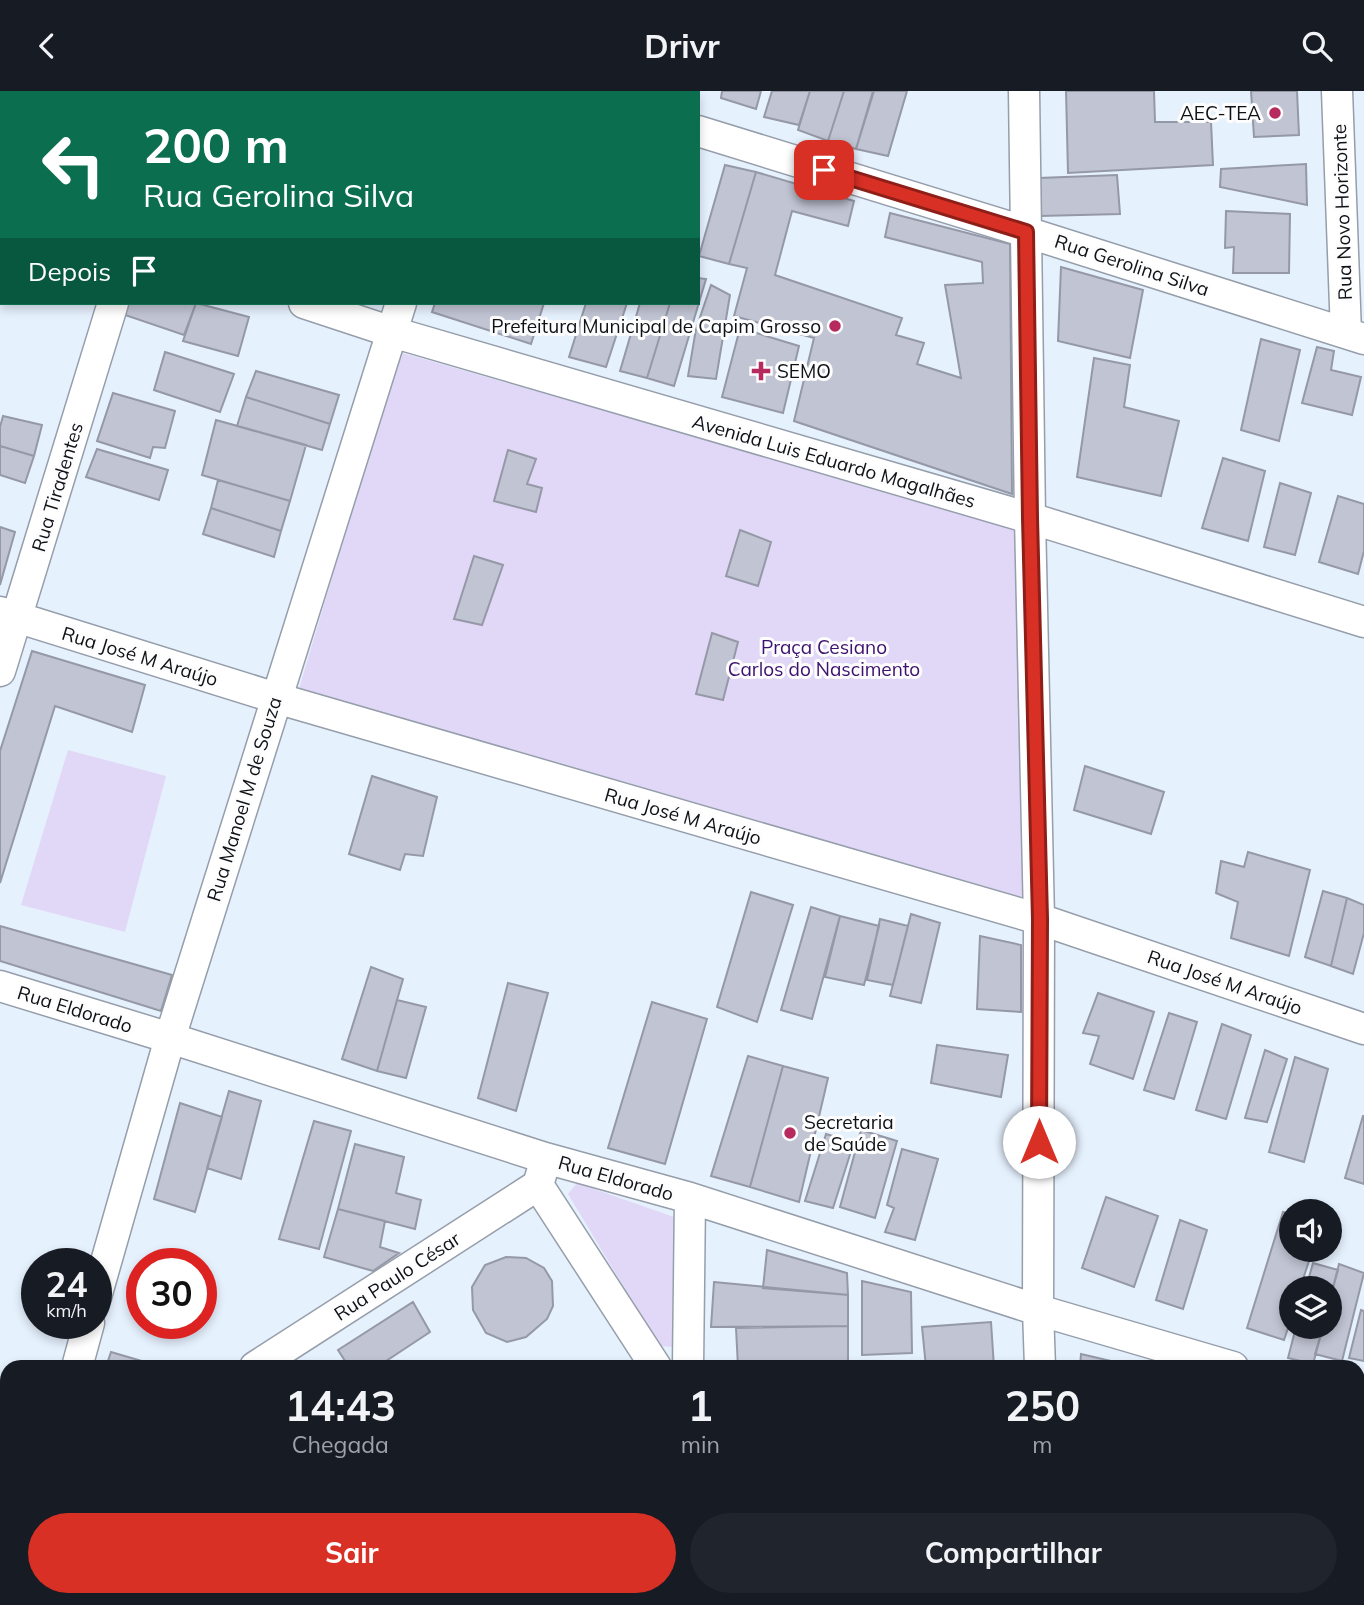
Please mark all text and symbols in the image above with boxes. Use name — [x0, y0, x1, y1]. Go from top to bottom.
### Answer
text: Drivr — [644, 26, 720, 66]
icon: back — [28, 27, 66, 65]
icon: search — [1298, 27, 1336, 65]
place label: AEC-TEA — [1180, 101, 1261, 125]
marker: AEC-TEA — [1267, 105, 1283, 121]
text: 200 m — [143, 114, 289, 175]
icon: left — [28, 119, 119, 210]
street label: Rua Novo Horizonte — [1327, 123, 1357, 301]
pin — [794, 140, 854, 200]
icon: arrive — [805, 151, 843, 189]
text: Rua Gerolina Silva — [143, 175, 414, 215]
street label: Rua Gerolina Silva — [1052, 229, 1212, 301]
icon: arrive — [125, 252, 163, 290]
text: Depois — [28, 255, 111, 288]
place label: Prefeitura Municipal de Capim Grosso — [491, 314, 821, 338]
marker: Prefeitura Municipal de Capim Grosso — [827, 318, 843, 334]
place label: SEMO — [777, 359, 831, 383]
marker: SEMO — [751, 361, 771, 381]
street label: Avenida Luis Eduardo Magalhães — [690, 409, 978, 513]
street label: Rua Tiradentes — [26, 419, 88, 555]
street label: Rua José M Araújo — [59, 621, 221, 691]
park label: Praça Cesiano Carlos do Nascimento — [728, 635, 920, 681]
street label: Rua Manoel M de Souza — [201, 694, 287, 904]
street label: Rua José M Araújo — [602, 782, 764, 850]
street label: Rua José M Araújo — [1144, 944, 1306, 1020]
street label: Rua Eldorado — [15, 980, 135, 1038]
position arrow — [1002, 1105, 1076, 1179]
place label: Secretaria de Saúde — [804, 1110, 894, 1156]
marker: Secretaria de Saúde — [782, 1125, 798, 1141]
street label: Rua Eldorado — [556, 1150, 676, 1206]
map controls — [1279, 1199, 1342, 1339]
button: sound — [1279, 1199, 1342, 1262]
street label: Rua Paulo César — [329, 1226, 465, 1326]
speed limit sign: 30 — [126, 1248, 217, 1339]
text: 24 — [45, 1262, 88, 1306]
button: layers — [1279, 1276, 1342, 1339]
text: km/h — [46, 1299, 87, 1322]
text: 14:43 — [285, 1379, 396, 1432]
text: 1 — [688, 1379, 713, 1432]
text: 250 — [1005, 1379, 1080, 1432]
text: Chegada — [292, 1430, 389, 1459]
text: min — [681, 1430, 720, 1459]
text: m — [1032, 1430, 1053, 1459]
button: Sair — [28, 1513, 676, 1593]
button: Compartilhar — [690, 1513, 1337, 1593]

